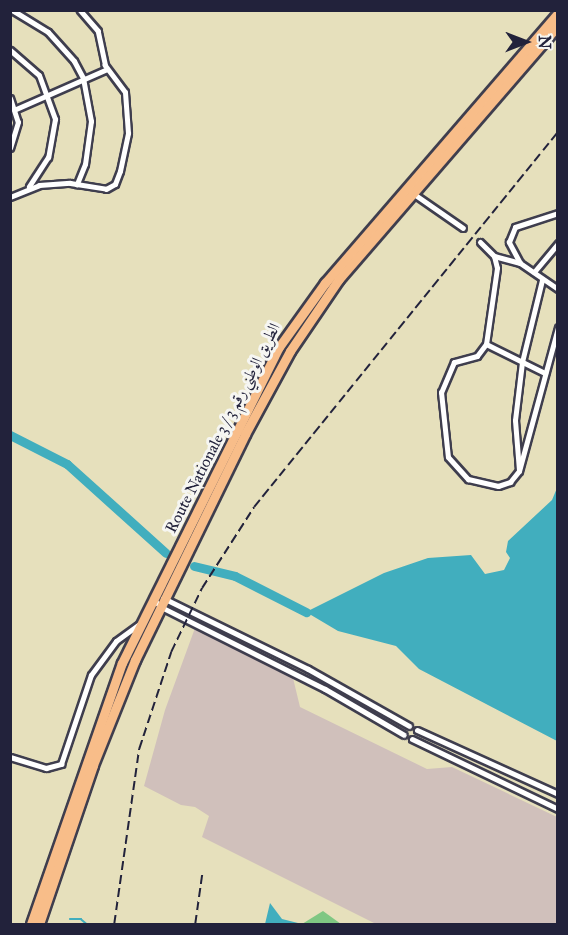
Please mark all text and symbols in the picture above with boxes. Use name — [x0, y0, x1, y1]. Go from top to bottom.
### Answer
north arrow — [496, 12, 556, 72]
text: N — [535, 35, 554, 49]
street label: Route Nationale 3 / الطريق الوطني رقم 3 — [162, 320, 284, 536]

